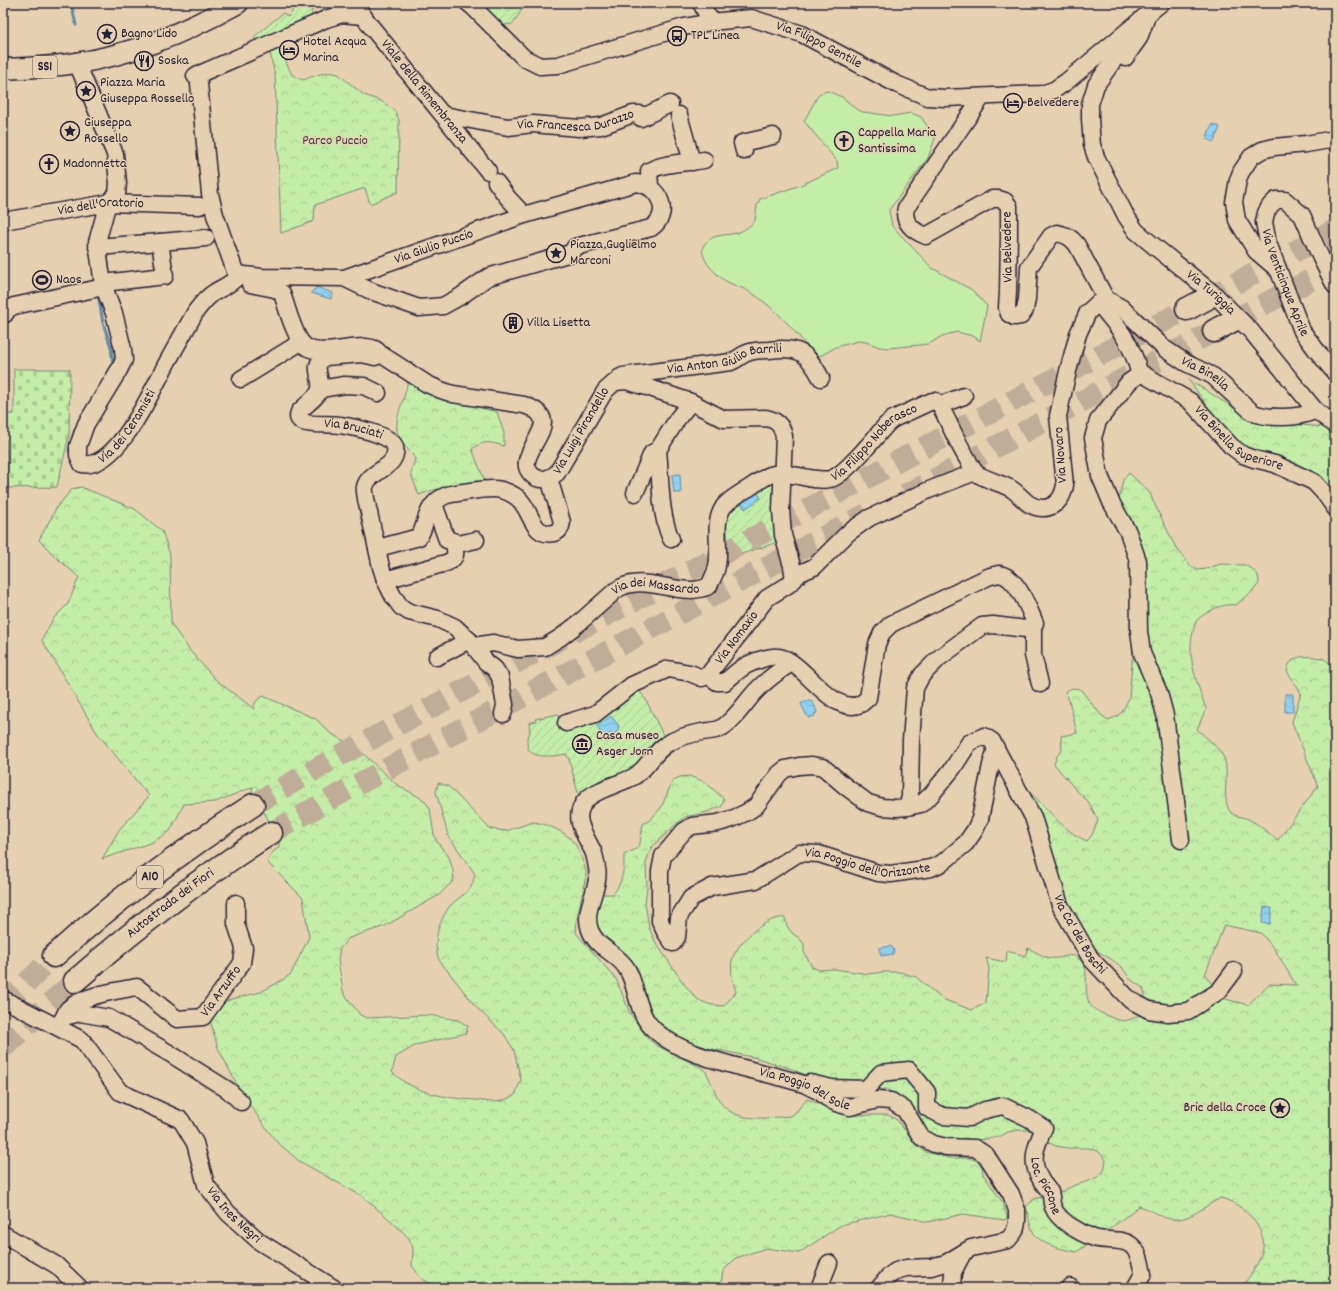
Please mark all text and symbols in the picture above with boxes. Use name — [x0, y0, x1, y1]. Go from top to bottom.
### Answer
street label: Via Filippo Gentile — [773, 16, 865, 74]
place icon: Bagno Lido — [96, 23, 118, 45]
place label: Bagno Lido — [121, 24, 177, 44]
bus stop icon: TPL Linea — [666, 25, 688, 47]
place label: TPL Linea — [691, 26, 740, 46]
place label: Hotel Acqua Marina — [303, 32, 367, 68]
street label: Viale della Rimembranza — [376, 35, 472, 148]
hotel icon: Hotel Acqua Marina — [278, 39, 300, 61]
restaurant icon: Soska — [133, 50, 155, 72]
place label: Soska — [158, 51, 189, 71]
road number: SS1 — [33, 56, 57, 78]
place label: Piazza Maria Giuseppa Rossello — [100, 73, 194, 109]
place icon: Piazza Maria Giuseppa Rossello — [75, 80, 97, 102]
hotel icon: Belvedere — [1002, 92, 1024, 114]
place label: Belvedere — [1027, 93, 1079, 113]
street label: Via Francesca Durazzo — [516, 104, 637, 138]
place label: Giuseppa Rossello — [84, 113, 132, 149]
place icon: Giuseppa Rossello — [59, 120, 81, 142]
place label: Cappella Maria Santissima — [858, 123, 937, 159]
church icon: Cappella Maria Santissima — [833, 130, 855, 152]
park label: Parco Puccio — [302, 131, 368, 151]
church icon: Madonnetta — [38, 153, 60, 175]
place label: Madonnetta — [63, 154, 127, 174]
street label: Via dell'Oratorio — [56, 193, 144, 221]
street label: Via Belvedere — [997, 211, 1019, 283]
street label: Via Giulio Puccio — [392, 224, 476, 270]
street label: Via Venticinque Aprile — [1256, 227, 1313, 341]
place label: Piazza Guglielmo Marconi — [570, 235, 656, 271]
place icon: Piazza Guglielmo Marconi — [545, 242, 567, 264]
street label: Via Turiggia — [1182, 266, 1240, 320]
sports icon: Naos — [31, 269, 53, 291]
place label: Naos — [56, 270, 82, 290]
building icon: Villa Lisetta — [502, 312, 524, 334]
place label: Villa Lisetta — [527, 313, 590, 333]
street label: Via Anton Giulio Barrili — [666, 339, 783, 380]
street label: Via Binella — [1176, 352, 1234, 397]
street label: Via Luigi Pirandello — [548, 383, 615, 478]
street label: Via dei Ceramisti — [94, 386, 162, 469]
street label: Via Filippo Noberasco — [828, 399, 921, 487]
street label: Via Binella Superiore — [1189, 401, 1286, 476]
street label: Via Bruciati — [324, 414, 387, 445]
street label: Via Novaro — [1049, 426, 1073, 484]
street label: Via dei Massardo — [607, 573, 701, 600]
street label: Via Nomaxio — [710, 607, 764, 669]
place label: Casa museo Asger Jorn — [596, 726, 659, 762]
museum icon: Casa museo Asger Jorn — [571, 733, 593, 755]
street label: Via Poggio dell'Orizzonte — [804, 843, 932, 884]
street label: Autostrada dei Fiori — [122, 863, 219, 944]
road number: A10 — [137, 866, 163, 888]
street label: Via Ca' dei Boschi — [1048, 893, 1111, 979]
street label: Via Arzuffo — [196, 962, 247, 1021]
street label: Via Poggio del Sole — [757, 1062, 852, 1116]
place icon: Bric della Croce — [1269, 1097, 1291, 1119]
place label: Bric della Croce — [1183, 1098, 1266, 1118]
street label: Loc. Piccone — [1025, 1157, 1065, 1219]
street label: Via Ines Negri — [201, 1183, 266, 1249]

